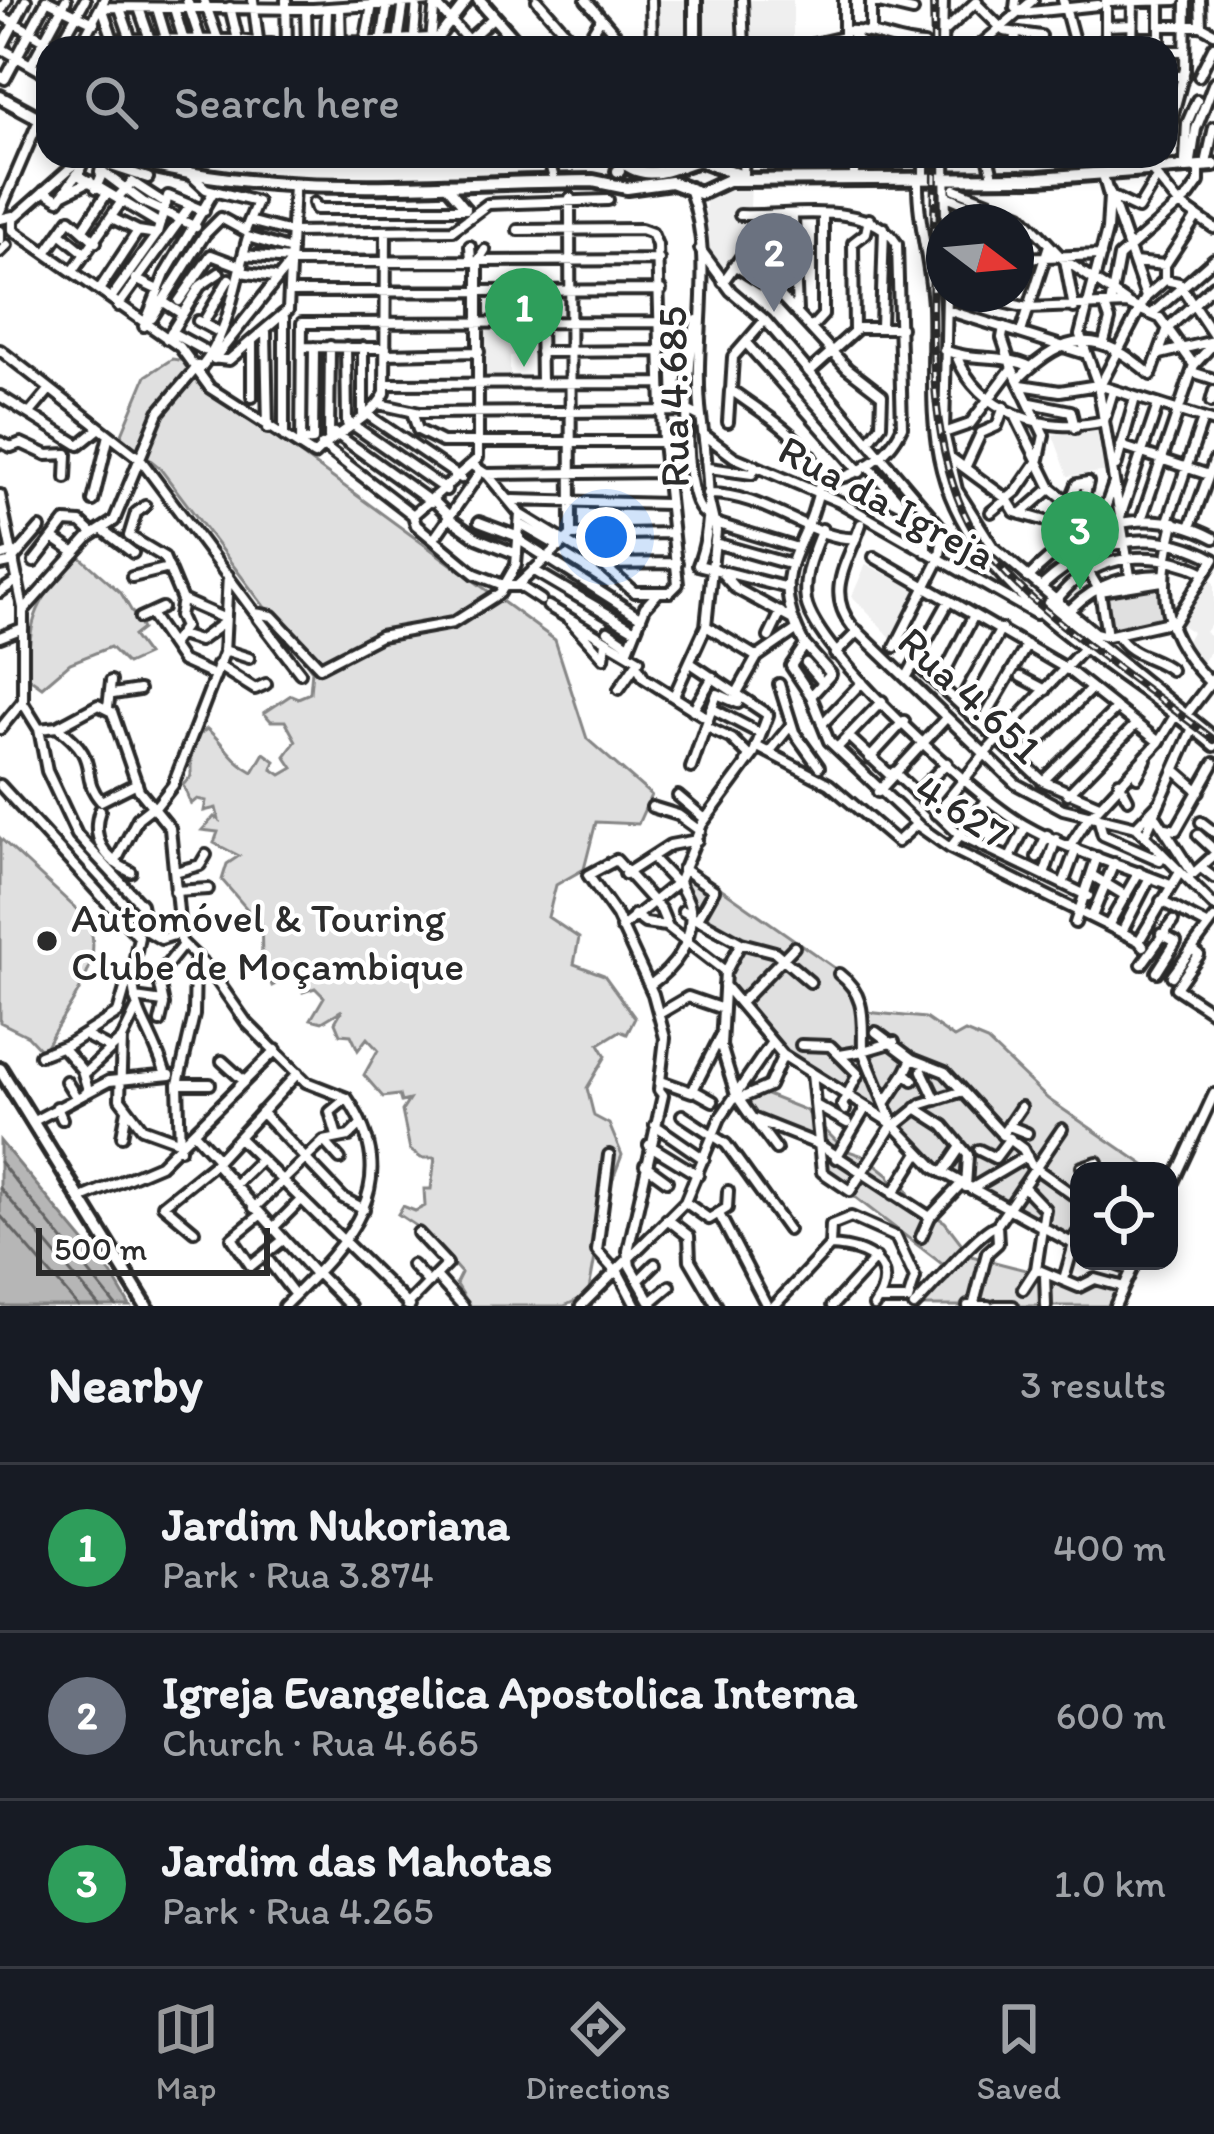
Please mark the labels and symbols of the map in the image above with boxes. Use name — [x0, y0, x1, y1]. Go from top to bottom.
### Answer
north arrow — [926, 204, 1034, 312]
pin: 2 — [735, 213, 813, 312]
pin: 1 — [485, 268, 563, 367]
street label: Rua 4.685 — [646, 306, 700, 488]
street label: Rua da Igreja — [770, 424, 1004, 580]
pin: 3 — [1041, 491, 1119, 590]
your location — [576, 507, 636, 567]
street label: Rua 4.651 — [888, 616, 1052, 774]
street label: 4.627 — [906, 763, 1018, 859]
place label: Automóvel & Touring Clube de Moçambique — [71, 892, 464, 991]
marker: Automóvel & Touring Clube de Moçambique — [34, 928, 60, 954]
scale bar — [36, 1222, 270, 1275]

